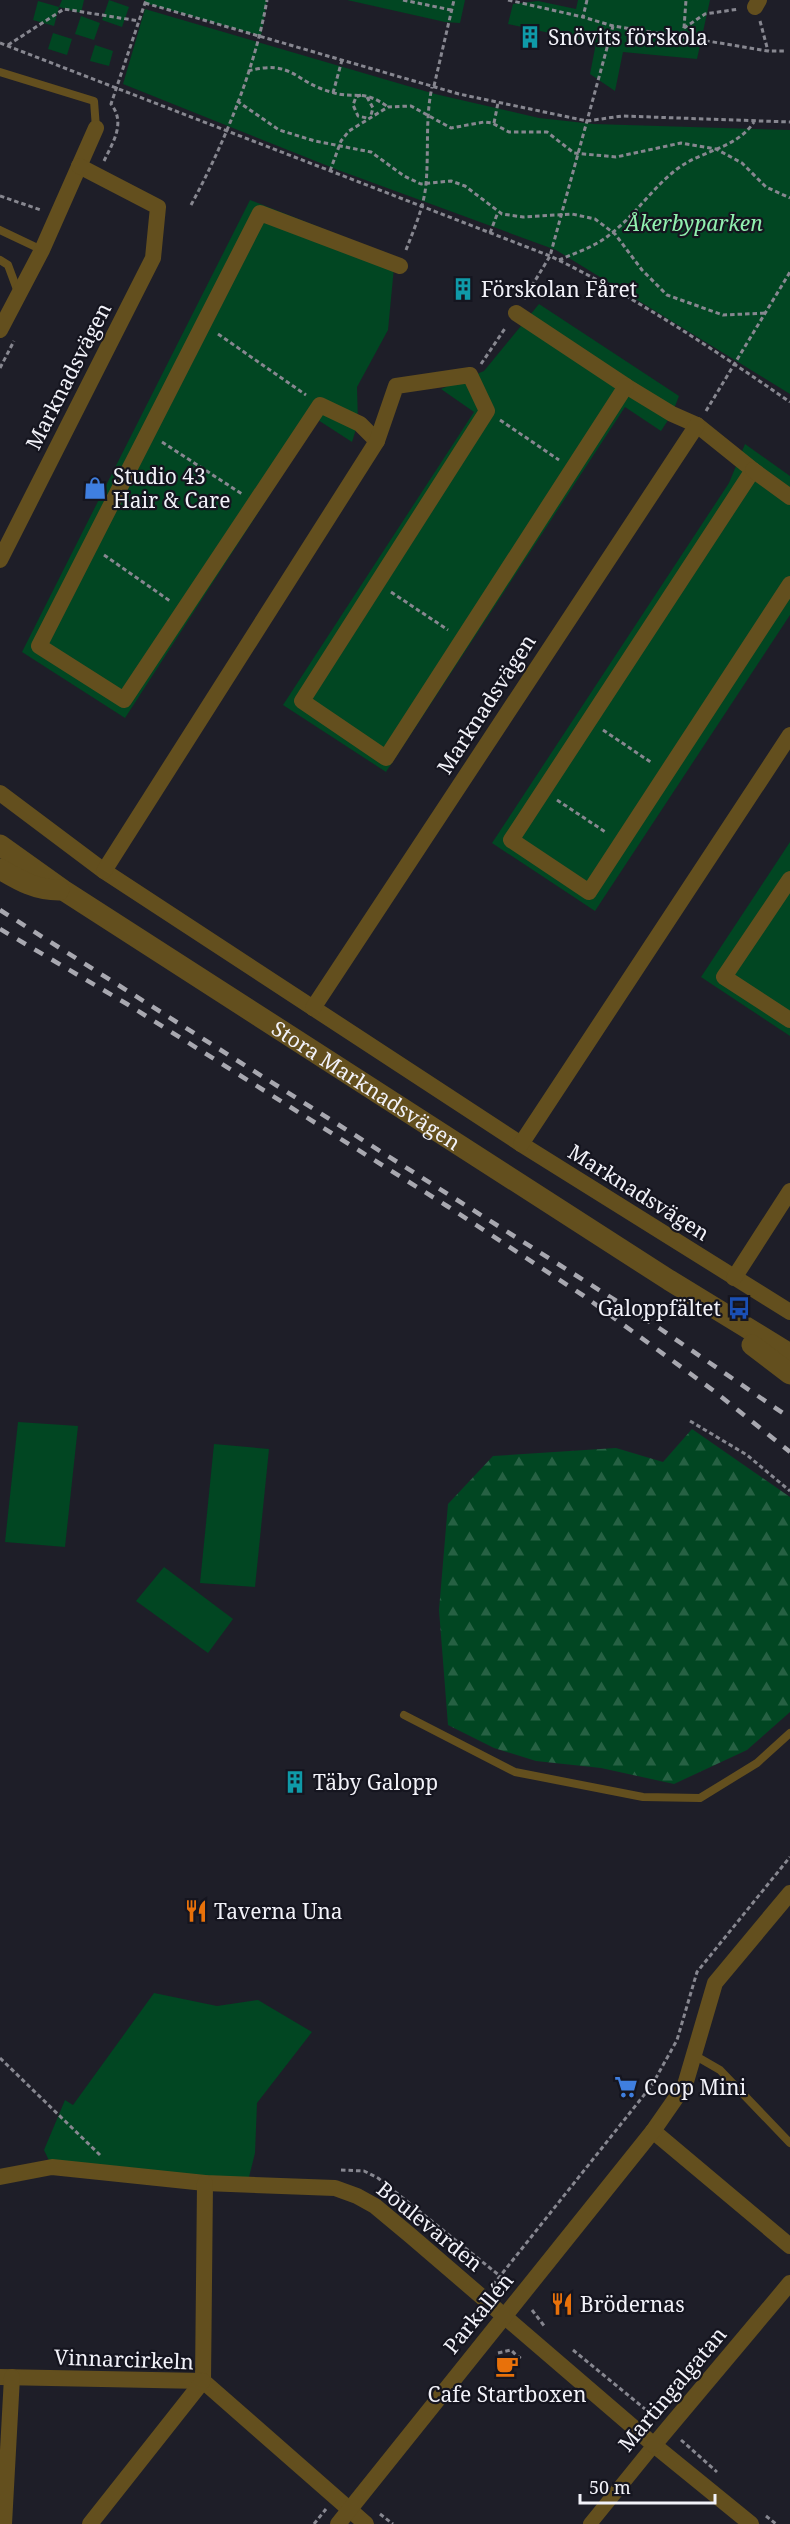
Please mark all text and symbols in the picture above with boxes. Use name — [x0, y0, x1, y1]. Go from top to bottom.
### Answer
place label: Snövits förskola — [548, 23, 708, 51]
building icon: Snövits förskola — [517, 24, 543, 50]
park label: Åkerbyparken — [623, 209, 763, 237]
place label: Förskolan Fåret — [481, 275, 637, 303]
building icon: Förskolan Fåret — [450, 276, 476, 302]
street label: Marknadsvägen — [19, 298, 117, 454]
place label: Studio 43 Hair & Care — [113, 462, 230, 514]
shop icon: Studio 43 Hair & Care — [82, 475, 108, 501]
street label: Marknadsvägen — [430, 629, 542, 779]
street label: Stora Marknadsvägen — [266, 1014, 466, 1156]
street label: Marknadsvägen — [563, 1137, 715, 1247]
place label: Galoppfältet — [598, 1294, 721, 1322]
bus stop icon: Galoppfältet — [726, 1295, 752, 1321]
place label: Täby Galopp — [313, 1768, 438, 1796]
building icon: Täby Galopp — [282, 1769, 308, 1795]
place label: Taverna Una — [214, 1897, 343, 1925]
restaurant icon: Taverna Una — [183, 1898, 209, 1924]
place label: Coop Mini — [644, 2073, 746, 2101]
supermarket icon: Coop Mini — [613, 2074, 639, 2100]
street label: Boulevarden — [371, 2175, 489, 2277]
street label: Parkallén — [437, 2267, 519, 2359]
place label: Brödernas — [580, 2290, 685, 2318]
restaurant icon: Brödernas — [549, 2291, 575, 2317]
street label: Martingalgatan — [612, 2321, 732, 2457]
street label: Vinnarcirkeln — [54, 2343, 194, 2375]
cafe icon: Cafe Startboxen — [494, 2353, 520, 2379]
place label: Cafe Startboxen — [427, 2380, 587, 2408]
scale bar — [580, 2467, 715, 2505]
text: 50 m — [589, 2475, 631, 2499]

